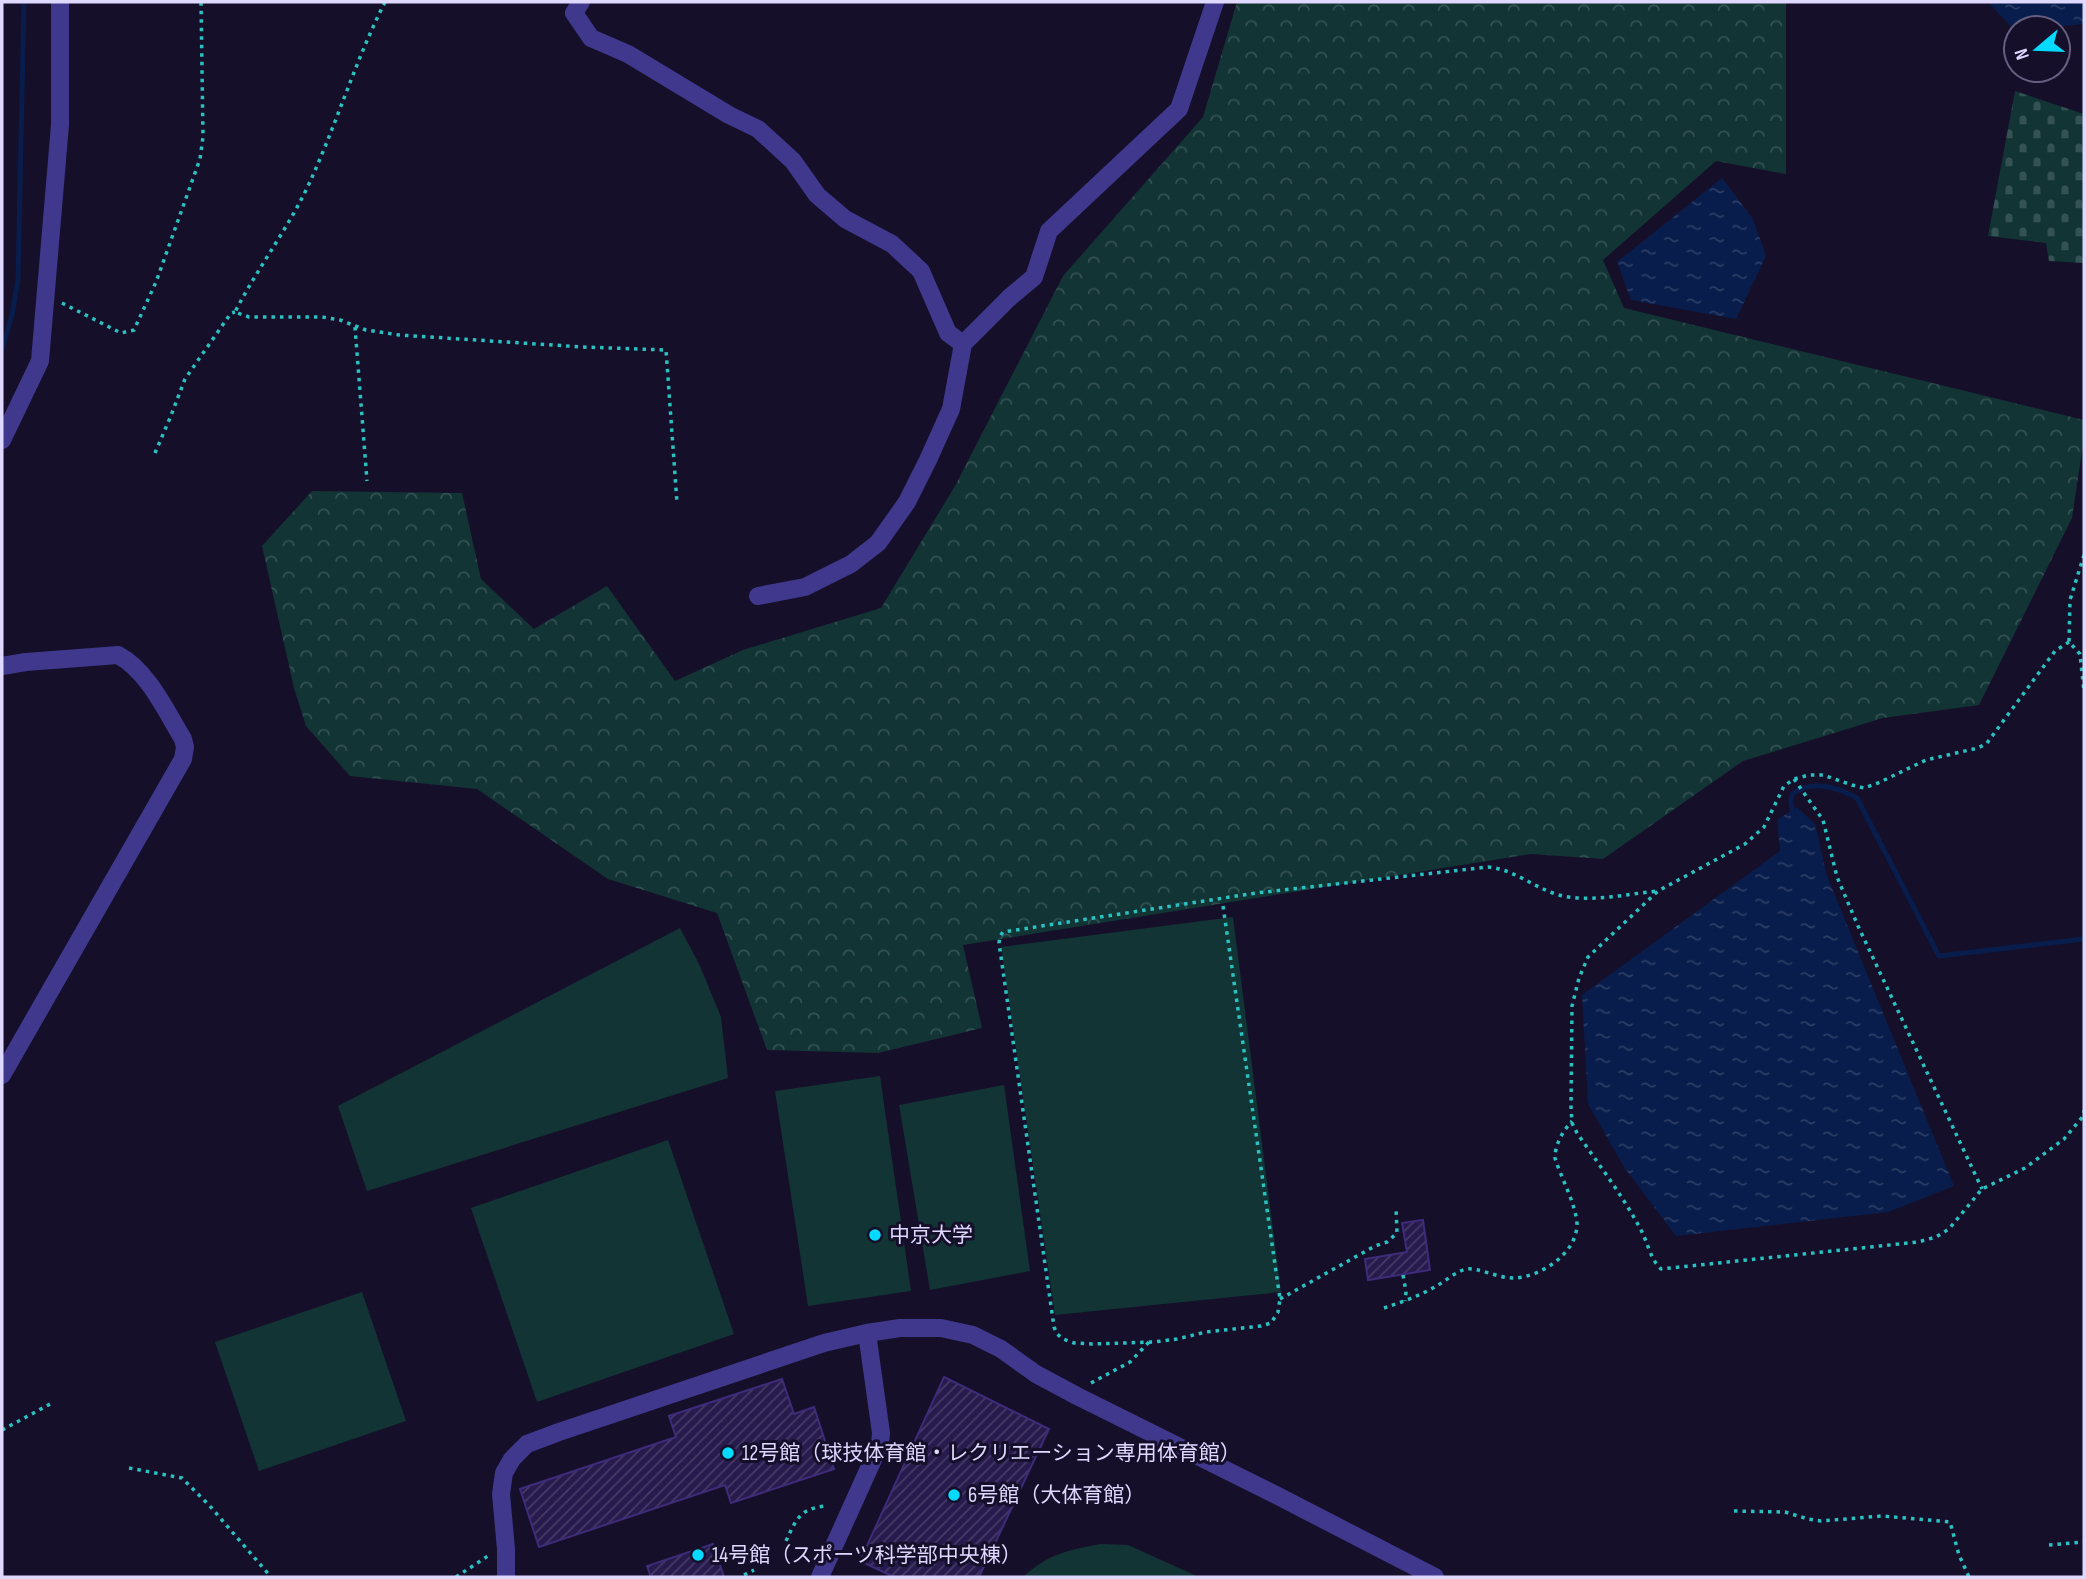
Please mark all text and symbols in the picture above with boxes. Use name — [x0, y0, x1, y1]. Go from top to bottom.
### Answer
north arrow — [2002, 14, 2072, 84]
text: N — [2010, 46, 2035, 63]
place label: 中京大学 — [889, 1223, 973, 1248]
marker: 中京大学 — [867, 1227, 883, 1243]
place label: 12号館（球技体育館・レクリエーション専用体育館） — [742, 1441, 1241, 1466]
marker: 12号館（球技体育館・レクリエーション専用体育館） — [720, 1445, 736, 1461]
place label: 6号館（大体育館） — [968, 1483, 1145, 1508]
marker: 6号館（大体育館） — [946, 1487, 962, 1503]
place label: 14号館（スポーツ科学部中央棟） — [712, 1543, 1022, 1568]
marker: 14号館（スポーツ科学部中央棟） — [690, 1547, 706, 1563]

